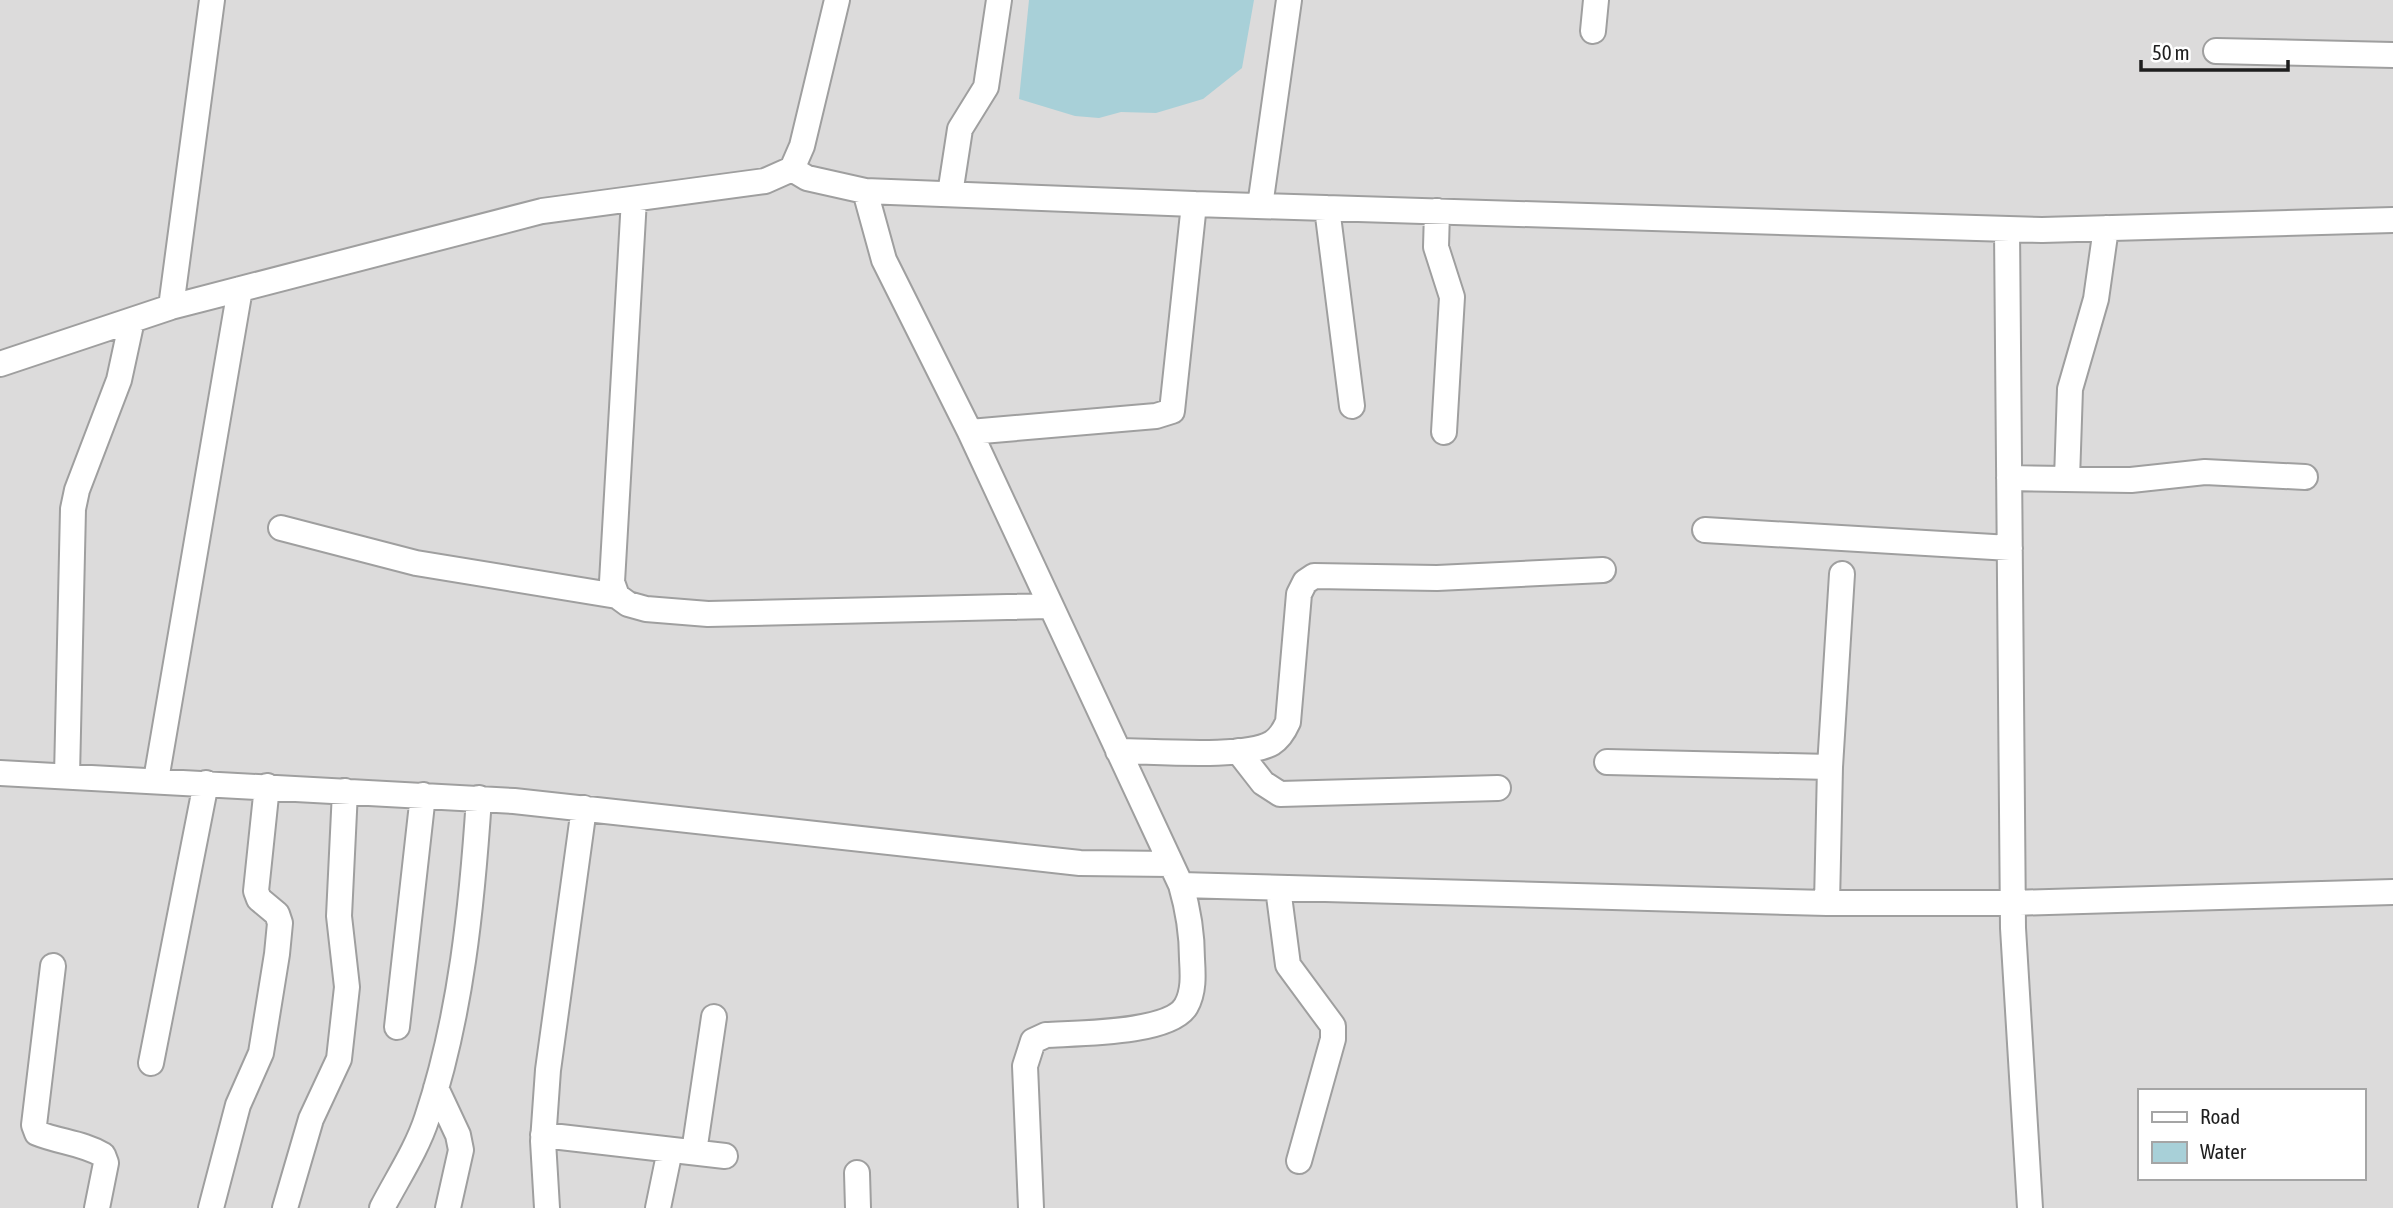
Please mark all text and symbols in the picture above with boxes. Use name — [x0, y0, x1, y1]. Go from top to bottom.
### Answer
scale bar — [2141, 28, 2288, 72]
text: 50 m — [2152, 40, 2190, 64]
legend — [2138, 1089, 2365, 1180]
text: Road — [2200, 1104, 2240, 1128]
text: Water — [2200, 1139, 2247, 1163]

